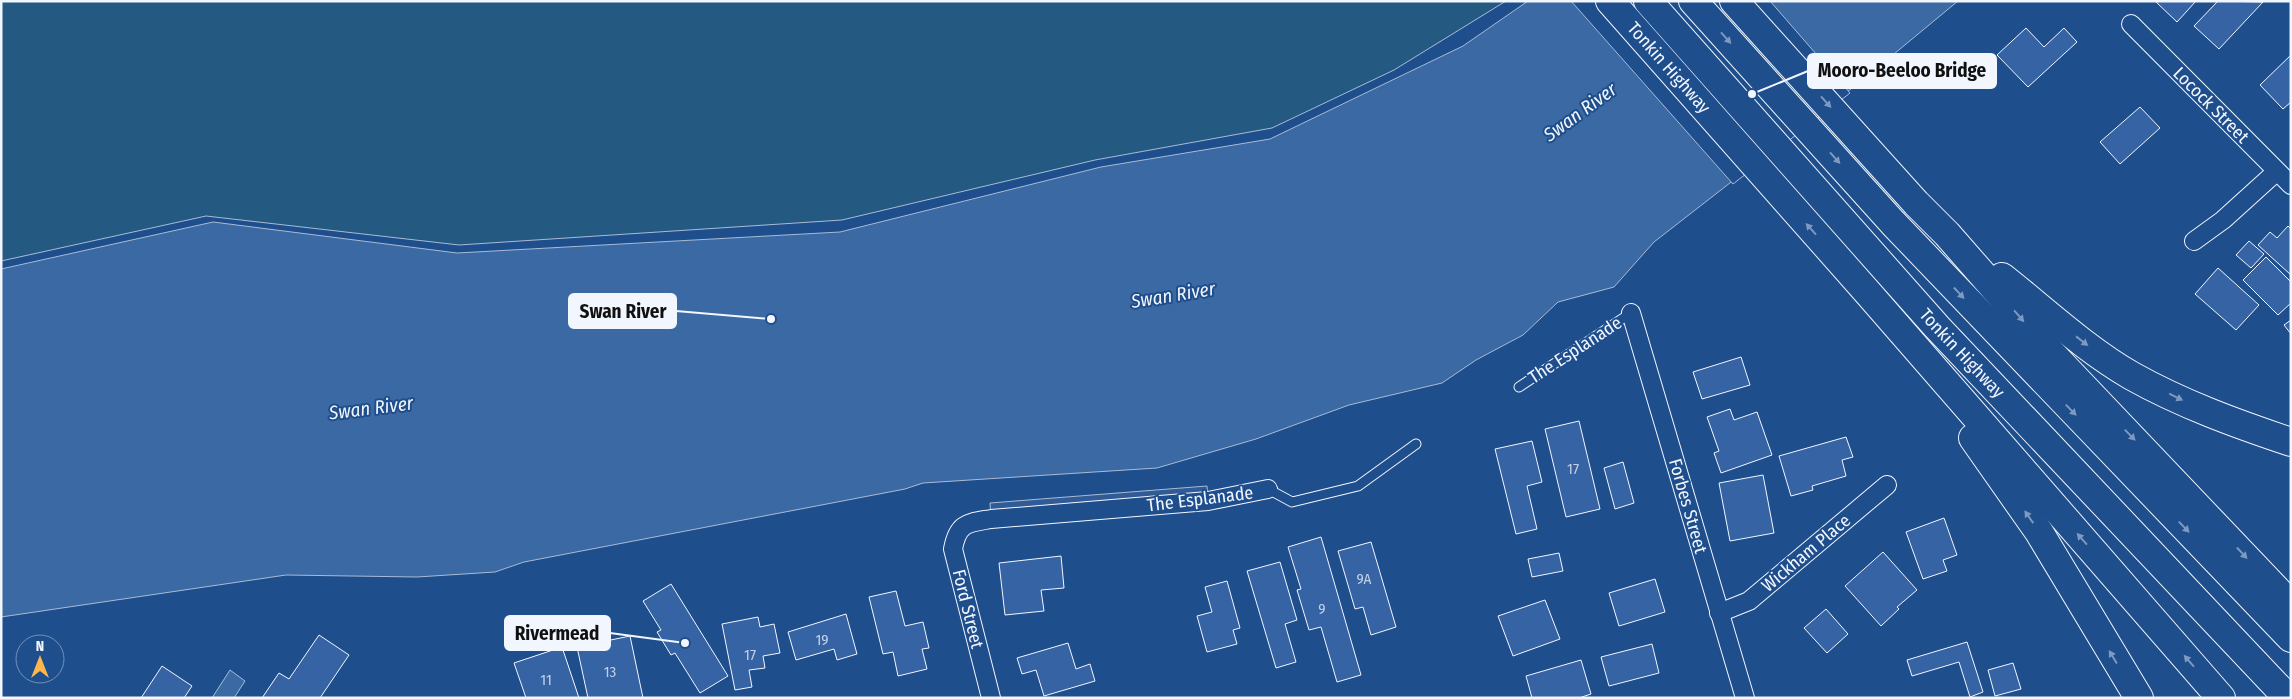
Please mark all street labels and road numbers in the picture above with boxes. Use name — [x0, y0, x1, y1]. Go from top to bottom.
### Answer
street label: Tonkin Highway — [1623, 17, 1715, 118]
street label: Locock Street — [2168, 62, 2254, 148]
street label: Tonkin Highway — [1915, 304, 2009, 403]
street label: The Esplanade — [1524, 312, 1626, 388]
street label: Forbes Street — [1664, 456, 1712, 556]
street label: The Esplanade — [1146, 482, 1254, 516]
street label: Wickham Place — [1757, 509, 1855, 597]
street label: Ford Street — [948, 567, 988, 651]

